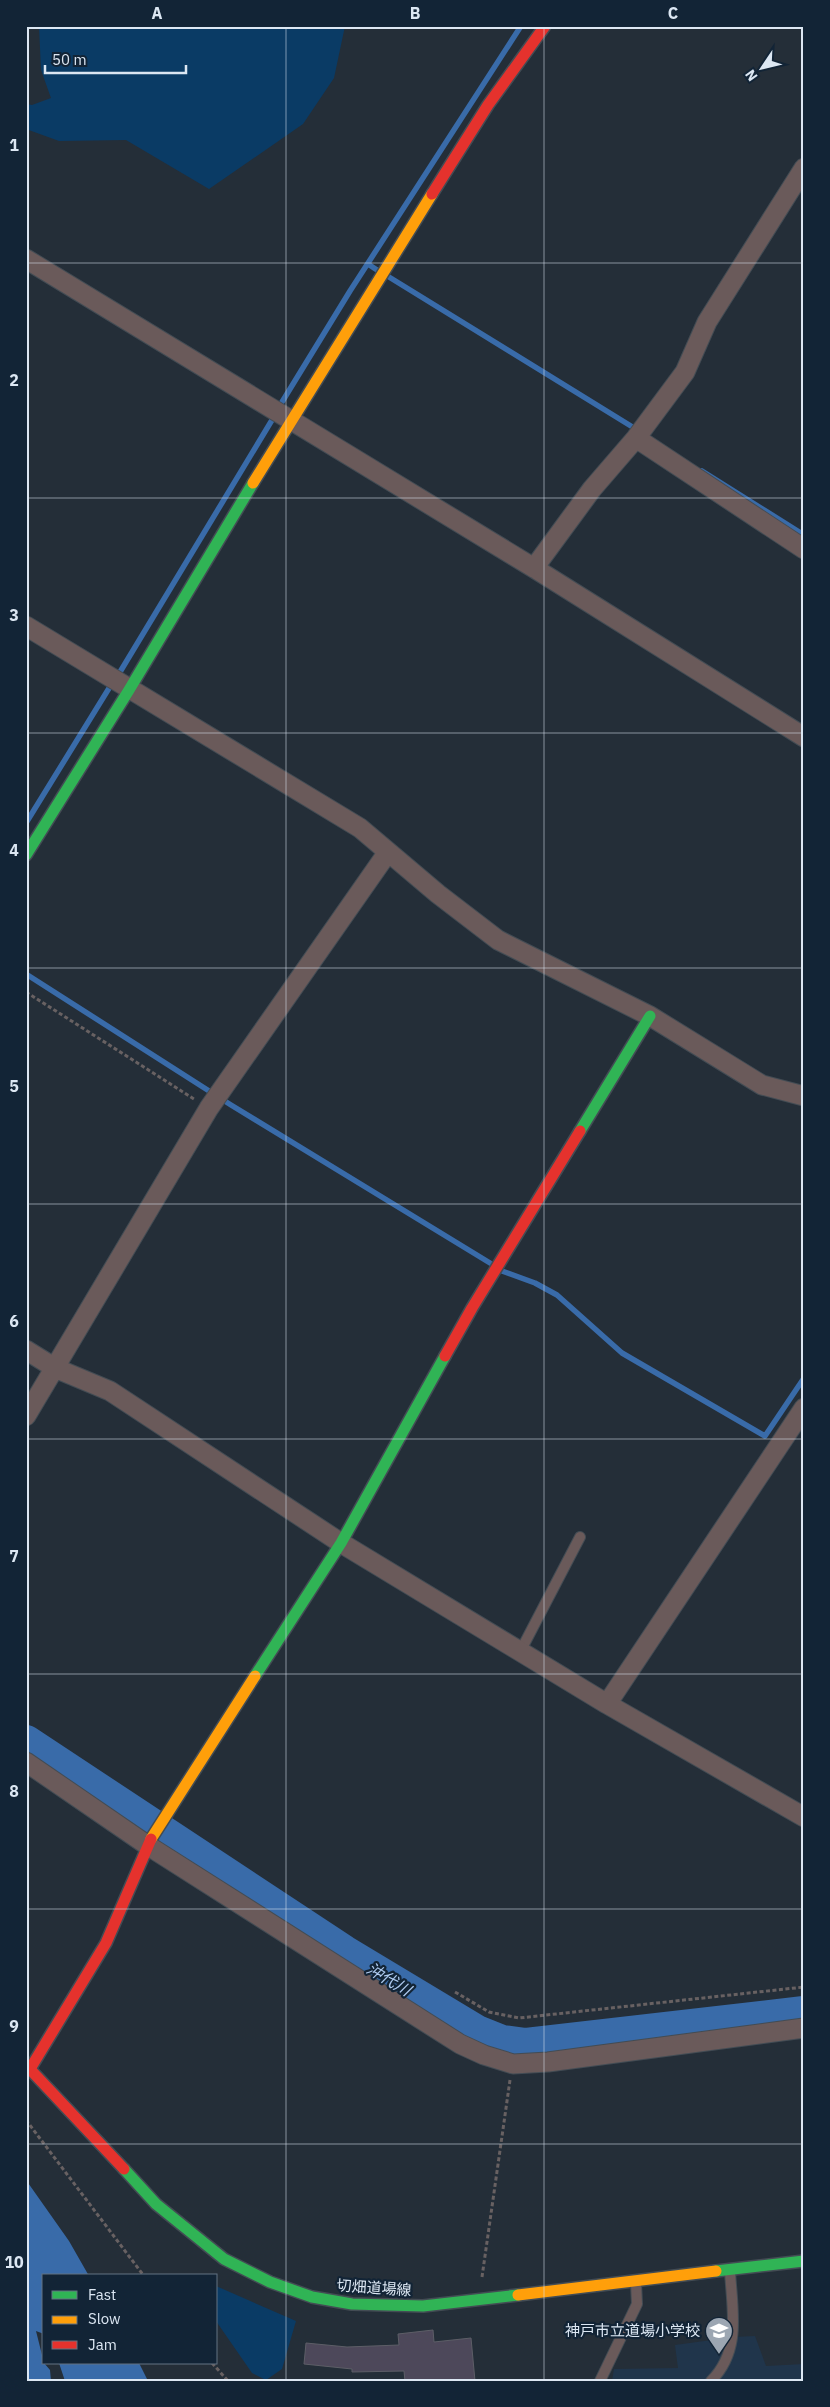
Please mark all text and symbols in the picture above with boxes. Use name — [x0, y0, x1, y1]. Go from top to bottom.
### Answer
text: A — [152, 3, 163, 23]
text: B — [410, 3, 421, 23]
text: C — [668, 3, 678, 23]
scale bar — [45, 42, 186, 74]
north arrow — [738, 42, 788, 92]
text: 50 m — [52, 50, 87, 69]
text: N — [741, 66, 762, 85]
text: 1 — [9, 135, 19, 155]
text: 2 — [9, 370, 19, 390]
text: 3 — [9, 605, 19, 625]
text: 4 — [9, 840, 19, 860]
text: 5 — [9, 1076, 19, 1096]
text: 6 — [9, 1311, 19, 1331]
text: 7 — [9, 1546, 19, 1566]
text: 8 — [9, 1781, 19, 1801]
water label: 沖代川 — [363, 1958, 416, 2001]
text: 9 — [9, 2016, 19, 2036]
text: 10 — [4, 2252, 24, 2272]
legend — [42, 2274, 218, 2364]
street label: 切畑道場線 — [336, 2275, 412, 2300]
text: Fast — [88, 2285, 116, 2304]
text: Slow — [88, 2309, 121, 2328]
school or university icon: 神戸市立道場小学校 — [704, 2316, 734, 2355]
place label: 神戸市立道場小学校 — [565, 2321, 700, 2340]
text: Jam — [88, 2335, 117, 2354]

